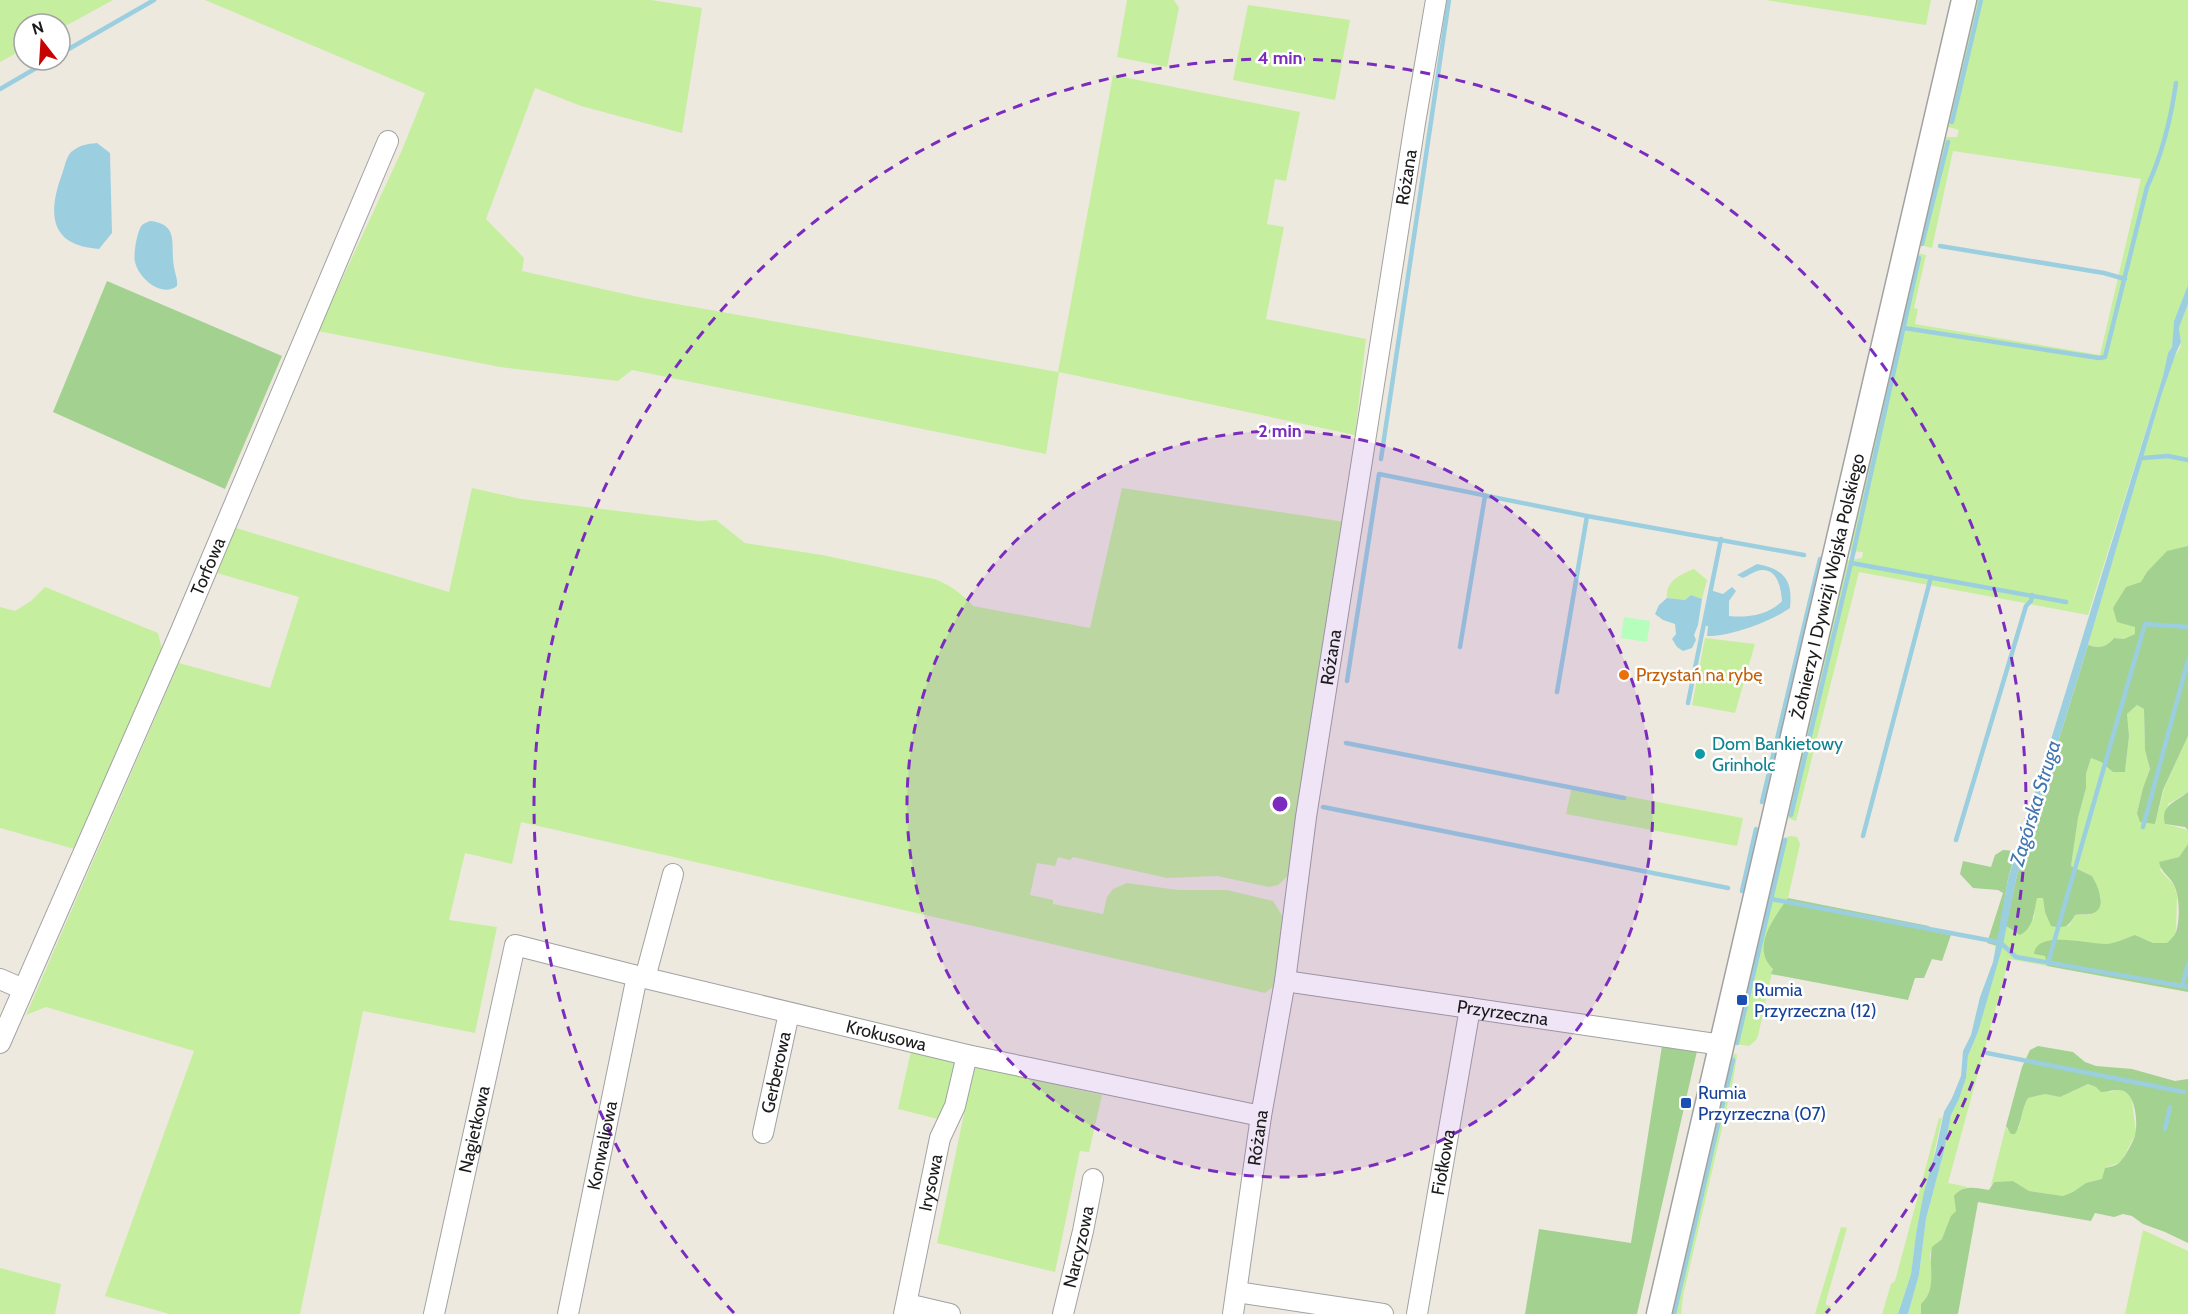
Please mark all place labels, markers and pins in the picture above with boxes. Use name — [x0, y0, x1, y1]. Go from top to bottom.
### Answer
place label: Przystań na rybę — [1636, 664, 1763, 686]
marker: Przystań na rybę — [1617, 668, 1631, 682]
place label: Dom Bankietowy Grinholc — [1712, 733, 1843, 776]
marker: Dom Bankietowy Grinholc — [1693, 747, 1707, 761]
centre of rings — [1270, 794, 1290, 814]
place label: Rumia Przyrzeczna (12) — [1754, 979, 1877, 1022]
marker: Rumia Przyrzeczna (12) — [1735, 993, 1749, 1007]
place label: Rumia Przyrzeczna (07) — [1698, 1082, 1826, 1125]
marker: Rumia Przyrzeczna (07) — [1679, 1096, 1693, 1110]

